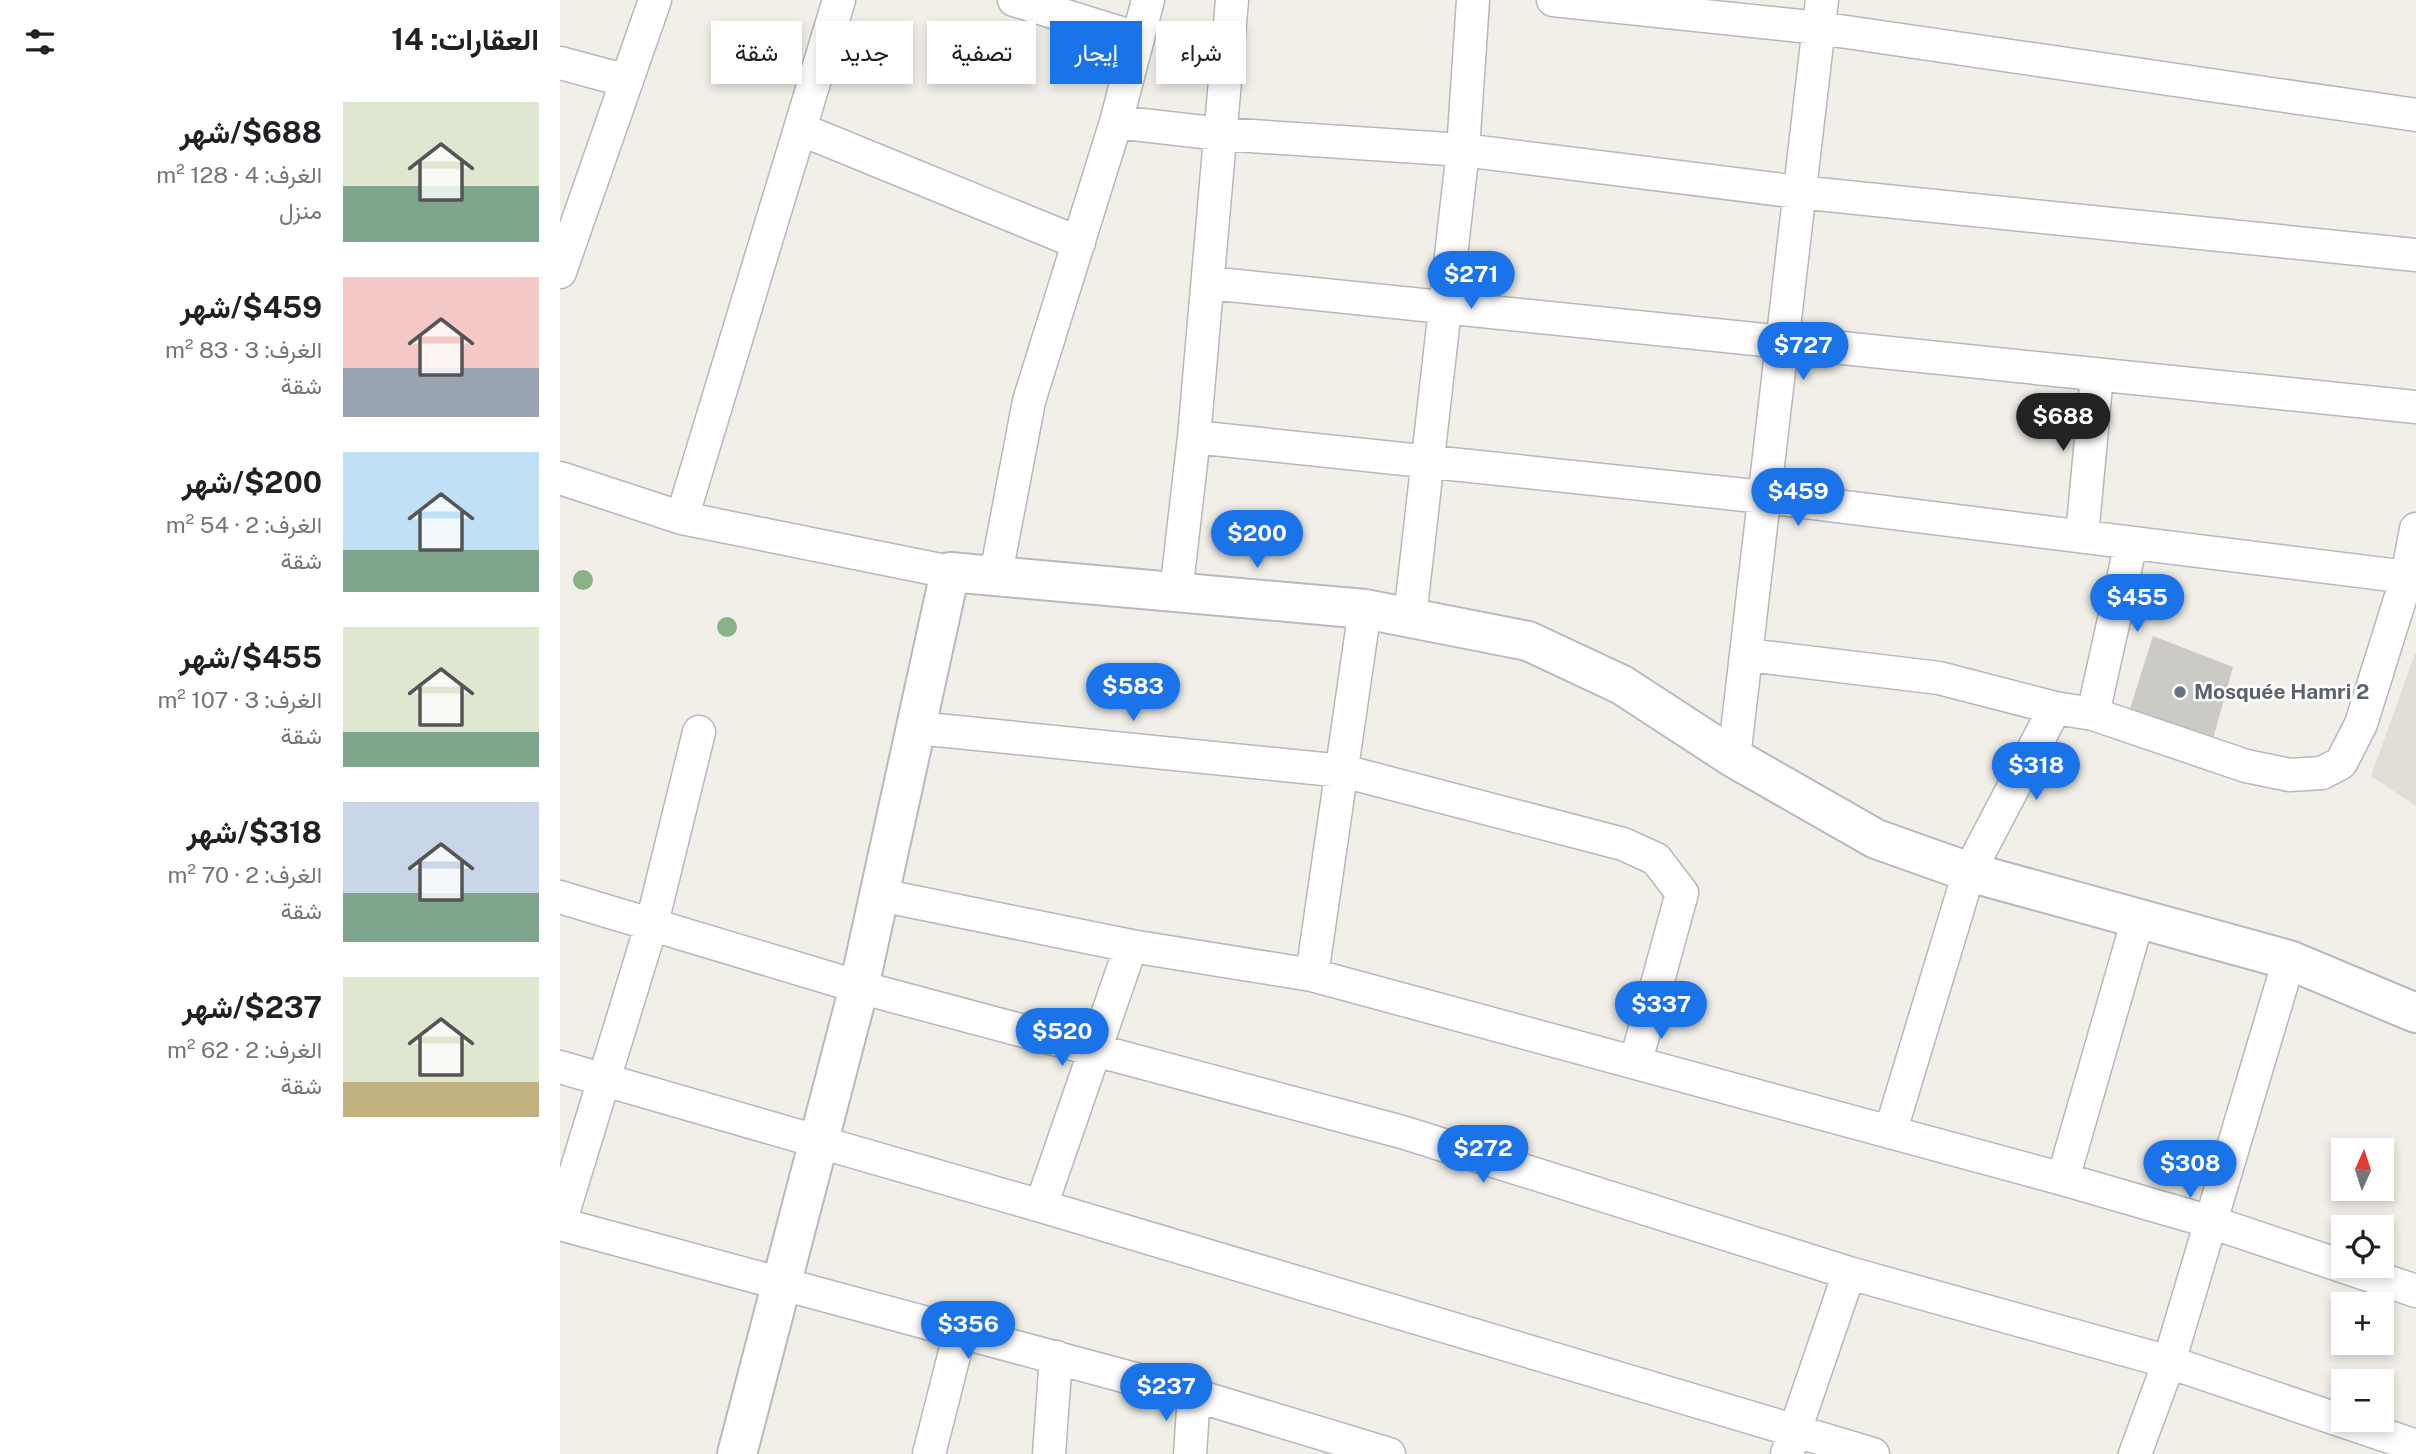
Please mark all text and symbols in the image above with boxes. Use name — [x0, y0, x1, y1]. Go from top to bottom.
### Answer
text: العقارات: 14 — [391, 21, 539, 57]
chip: شقة — [711, 21, 802, 84]
chip: جديد — [816, 21, 913, 84]
chip: تصفية — [927, 21, 1036, 84]
chip: إيجار — [1050, 21, 1142, 84]
chip: شراء — [1156, 21, 1246, 84]
icon: filters — [21, 23, 59, 61]
text: $688/شهر — [179, 114, 322, 150]
icon: home — [399, 130, 483, 214]
text: الغرف: 4 · 128 m² — [156, 161, 322, 188]
text: منزل — [279, 197, 322, 224]
pin: $271 — [1430, 252, 1512, 311]
text: $271 — [1444, 260, 1498, 287]
text: $459/شهر — [180, 289, 322, 325]
icon: home — [399, 305, 483, 389]
pin: $727 — [1762, 322, 1844, 382]
text: $727 — [1773, 331, 1833, 358]
text: الغرف: 3 · 83 m² — [165, 336, 322, 363]
text: شقة — [280, 372, 322, 399]
pin: $688 — [2022, 393, 2104, 453]
text: $688 — [2032, 402, 2094, 429]
text: $200/شهر — [182, 464, 322, 500]
pin: $459 — [1757, 468, 1839, 528]
text: $459 — [1767, 477, 1829, 504]
icon: home — [399, 480, 483, 564]
pin: $200 — [1216, 510, 1298, 570]
text: الغرف: 2 · 54 m² — [166, 511, 322, 538]
text: $200 — [1227, 519, 1287, 546]
text: شقة — [280, 547, 322, 574]
pin: $455 — [2096, 574, 2178, 634]
text: $455 — [2106, 583, 2168, 610]
text: $455/شهر — [180, 639, 322, 675]
icon: home — [399, 655, 483, 739]
pin: $583 — [1092, 664, 1174, 723]
text: $583 — [1102, 672, 1164, 699]
place label: Mosquée Hamri 2 — [2194, 679, 2369, 704]
marker: Mosquée Hamri 2 — [2172, 684, 2188, 700]
text: الغرف: 3 · 107 m² — [157, 686, 322, 713]
text: شقة — [280, 722, 322, 749]
pin: $318 — [1995, 742, 2077, 802]
text: $318 — [2008, 751, 2064, 778]
text: $318/شهر — [186, 814, 322, 850]
icon: home — [399, 830, 483, 914]
text: الغرف: 2 · 70 m² — [168, 861, 322, 888]
text: شقة — [280, 897, 322, 924]
pin: $337 — [1620, 982, 1702, 1041]
text: $237/شهر — [182, 989, 322, 1025]
text: $337 — [1631, 990, 1691, 1017]
icon: home — [399, 1005, 483, 1089]
pin: $520 — [1021, 1009, 1103, 1068]
text: $520 — [1032, 1017, 1092, 1044]
text: الغرف: 2 · 62 m² — [167, 1036, 322, 1063]
text: شقة — [280, 1072, 322, 1099]
pin: $272 — [1442, 1126, 1524, 1185]
text: $272 — [1453, 1134, 1513, 1161]
north arrow — [2331, 1138, 2394, 1200]
map controls — [2331, 1138, 2394, 1432]
pin: $308 — [2149, 1140, 2231, 1200]
text: $308 — [2159, 1149, 2221, 1176]
button: locate — [2331, 1215, 2394, 1278]
button: + — [2331, 1292, 2394, 1355]
pin: $356 — [927, 1302, 1009, 1361]
text: $356 — [937, 1310, 999, 1337]
pin: $237 — [1125, 1364, 1207, 1423]
button: − — [2331, 1369, 2394, 1432]
text: $237 — [1136, 1372, 1196, 1399]

